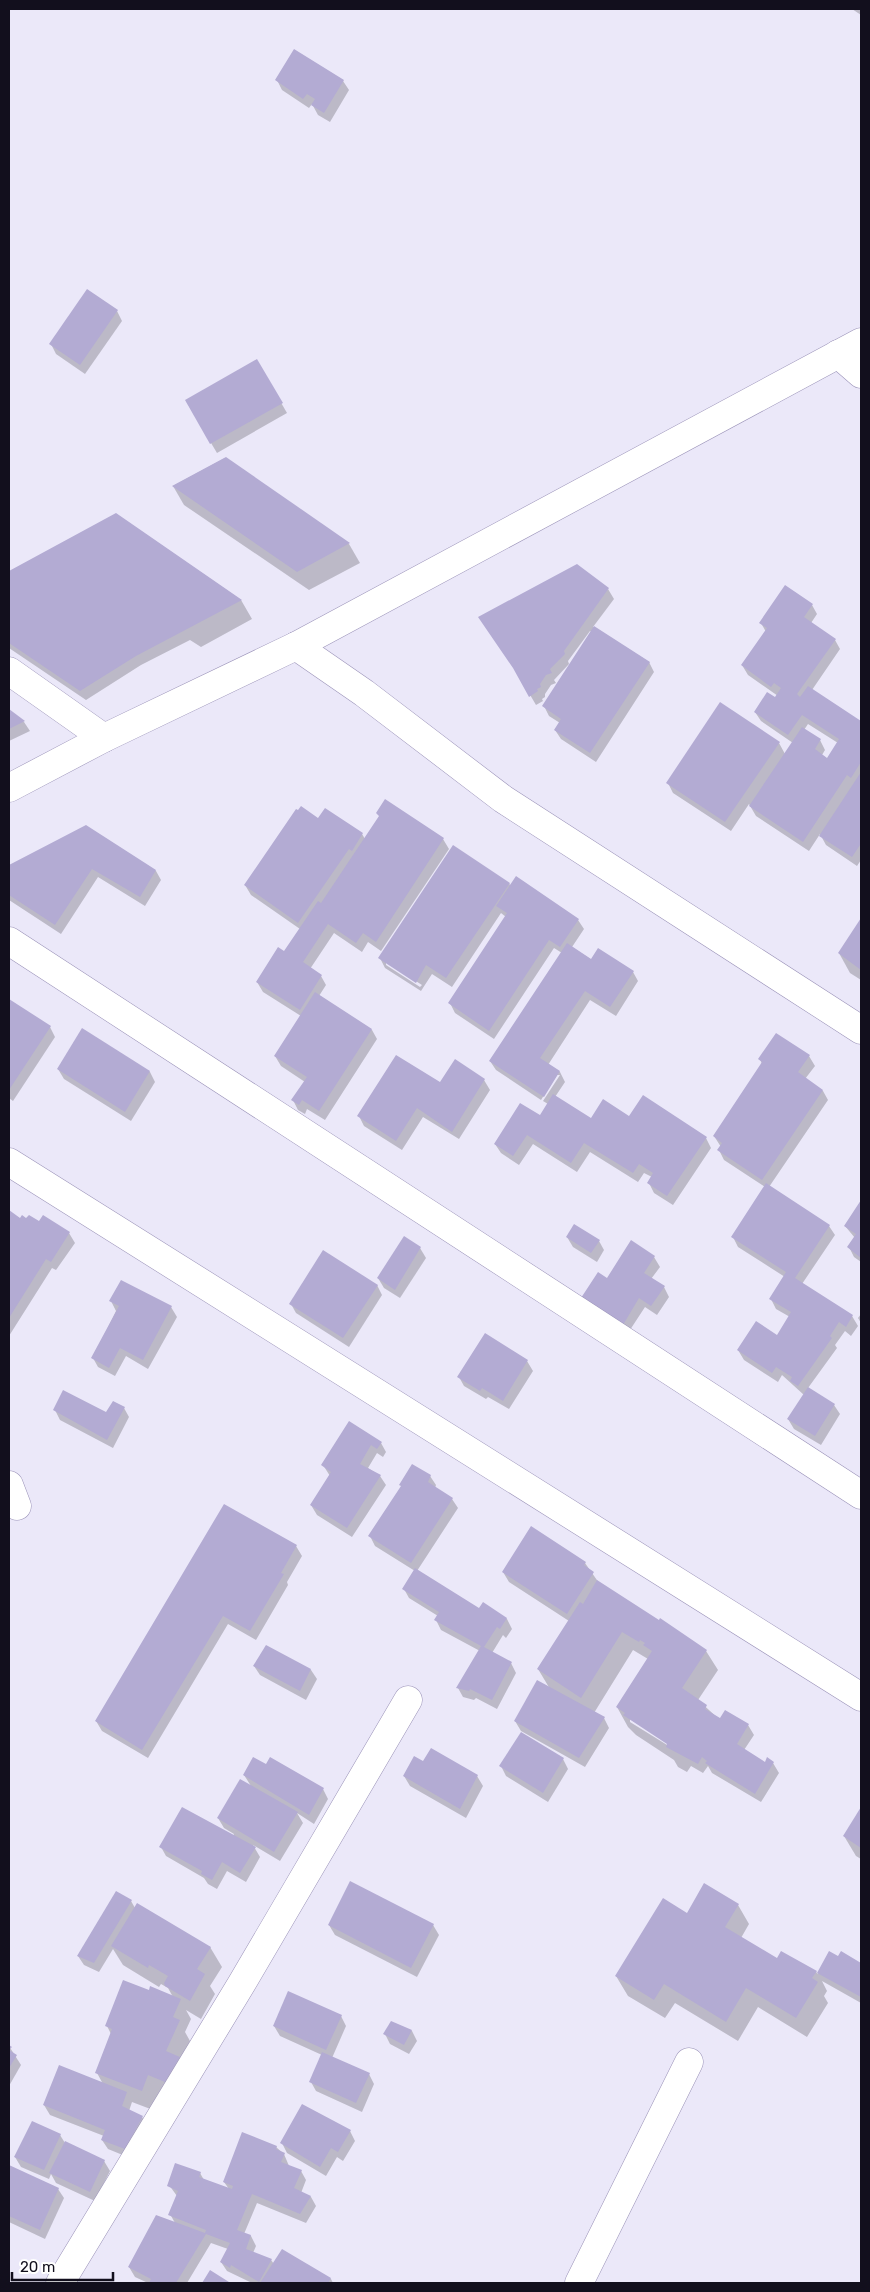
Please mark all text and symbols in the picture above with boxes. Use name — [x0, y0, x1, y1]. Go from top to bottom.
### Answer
scale bar — [12, 2250, 114, 2282]
text: 20 m — [20, 2258, 55, 2276]

